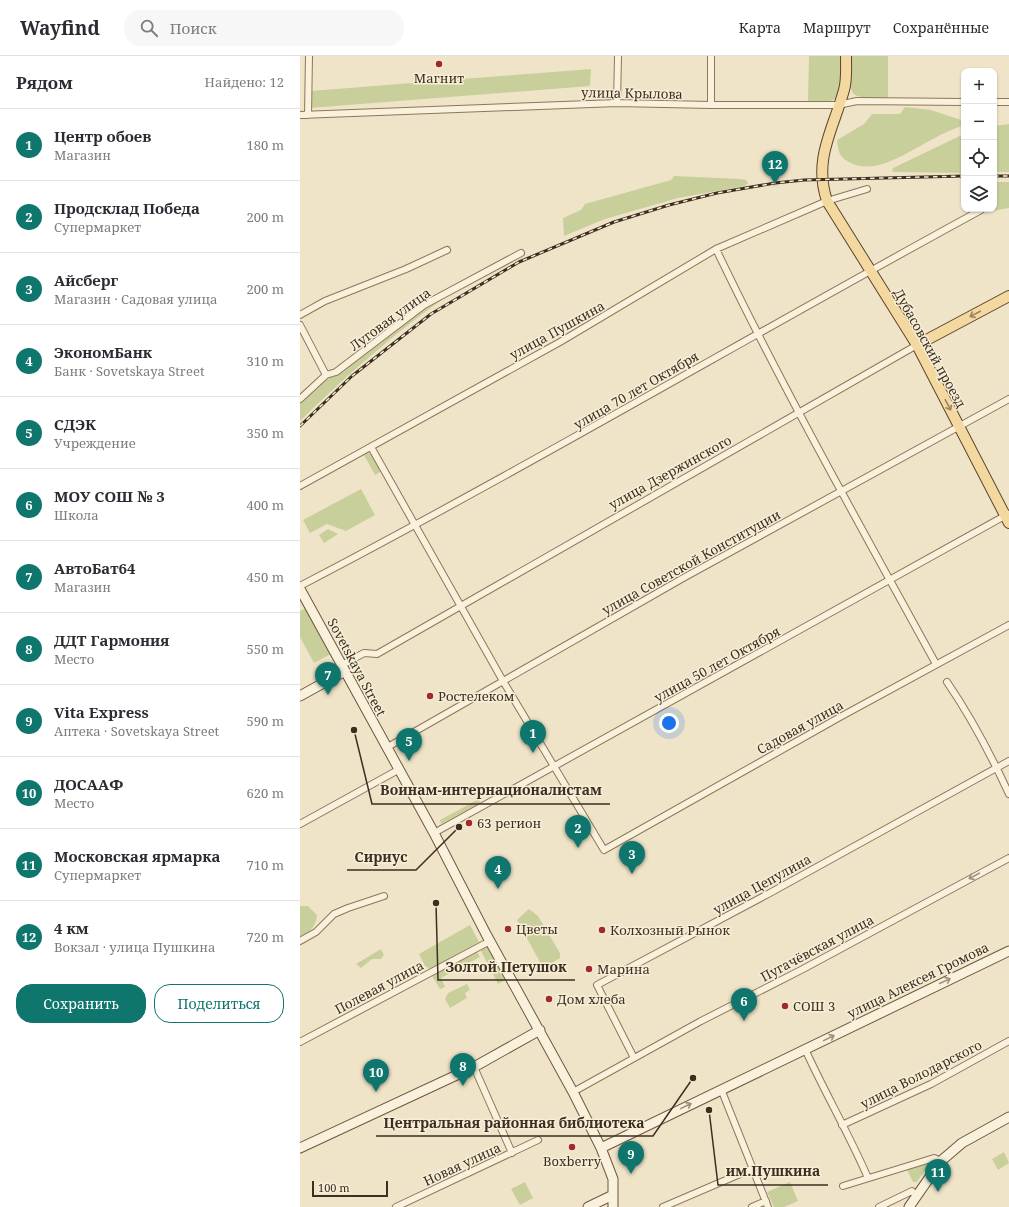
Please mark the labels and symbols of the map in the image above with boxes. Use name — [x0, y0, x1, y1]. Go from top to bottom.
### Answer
marker: Магнит — [434, 59, 444, 69]
place label: Магнит — [414, 69, 464, 87]
street label: улица Крылова — [581, 83, 683, 103]
pin: 12 — [762, 151, 788, 184]
street label: Луговая улица — [346, 283, 434, 355]
street label: Дубасовский проезд — [890, 285, 970, 411]
street label: улица Пушкина — [506, 296, 608, 364]
one-way arrow — [969, 311, 981, 319]
street label: улица 70 лет Октября — [570, 347, 702, 433]
one-way arrow — [945, 399, 952, 411]
street label: улица Дзержинского — [605, 431, 735, 513]
street label: улица Советской Конституции — [598, 505, 784, 619]
street label: Sovetskaya Street — [324, 615, 391, 719]
street label: улица 50 лет Октября — [651, 622, 783, 706]
pin: 7 — [315, 662, 341, 695]
place label: Ростелеком — [438, 687, 515, 705]
marker: Ростелеком — [425, 691, 435, 701]
street label: Садовая улица — [753, 696, 847, 758]
your location — [659, 713, 679, 733]
pin: 1 — [520, 720, 546, 753]
pin: 5 — [396, 728, 422, 761]
callout: Воинам-интернационалистам — [372, 778, 610, 804]
text: Воинам-интернационалистам — [380, 780, 602, 799]
place label: 63 регион — [477, 814, 542, 832]
pin: 2 — [565, 815, 591, 848]
marker: 63 регион — [464, 818, 474, 828]
pin: 3 — [619, 841, 645, 874]
callout: Сириус — [347, 844, 416, 870]
text: Сириус — [354, 847, 408, 866]
street label: улица Цепулина — [710, 850, 814, 918]
pin: 4 — [485, 856, 511, 889]
one-way arrow — [969, 873, 981, 880]
street label: Пугачёвская улица — [757, 910, 877, 986]
place label: Цветы — [516, 920, 558, 938]
place label: Колхозный Рынок — [610, 921, 730, 939]
marker: Цветы — [503, 924, 513, 934]
marker: Колхозный Рынок — [597, 925, 607, 935]
street label: улица Алексея Громова — [844, 938, 992, 1022]
callout: Золтой Петушок — [438, 954, 575, 980]
street label: Полевая улица — [331, 956, 427, 1018]
text: Золтой Петушок — [445, 957, 567, 976]
place label: Марина — [597, 960, 650, 978]
marker: Марина — [584, 964, 594, 974]
one-way arrow — [939, 977, 951, 984]
pin: 6 — [731, 988, 757, 1021]
place label: Дом хлеба — [557, 990, 626, 1008]
marker: Дом хлеба — [544, 994, 554, 1004]
place label: СОШ 3 — [793, 997, 835, 1015]
marker: СОШ 3 — [780, 1001, 790, 1011]
one-way arrow — [822, 1034, 834, 1041]
street label: улица Володарского — [857, 1036, 985, 1112]
pin: 8 — [450, 1053, 476, 1086]
pin: 10 — [363, 1059, 389, 1092]
one-way arrow — [680, 1102, 692, 1109]
callout: Центральная районная библиотека — [376, 1110, 653, 1136]
text: Центральная районная библиотека — [384, 1113, 644, 1132]
street label: Новая улица — [420, 1138, 504, 1190]
pin: 9 — [618, 1141, 644, 1174]
marker: Boxberry — [567, 1142, 577, 1152]
place label: Boxberry — [543, 1152, 602, 1170]
callout: им.Пушкина — [718, 1159, 828, 1185]
pin: 11 — [925, 1159, 951, 1192]
text: им.Пушкина — [726, 1161, 820, 1180]
scale bar — [312, 1179, 388, 1198]

